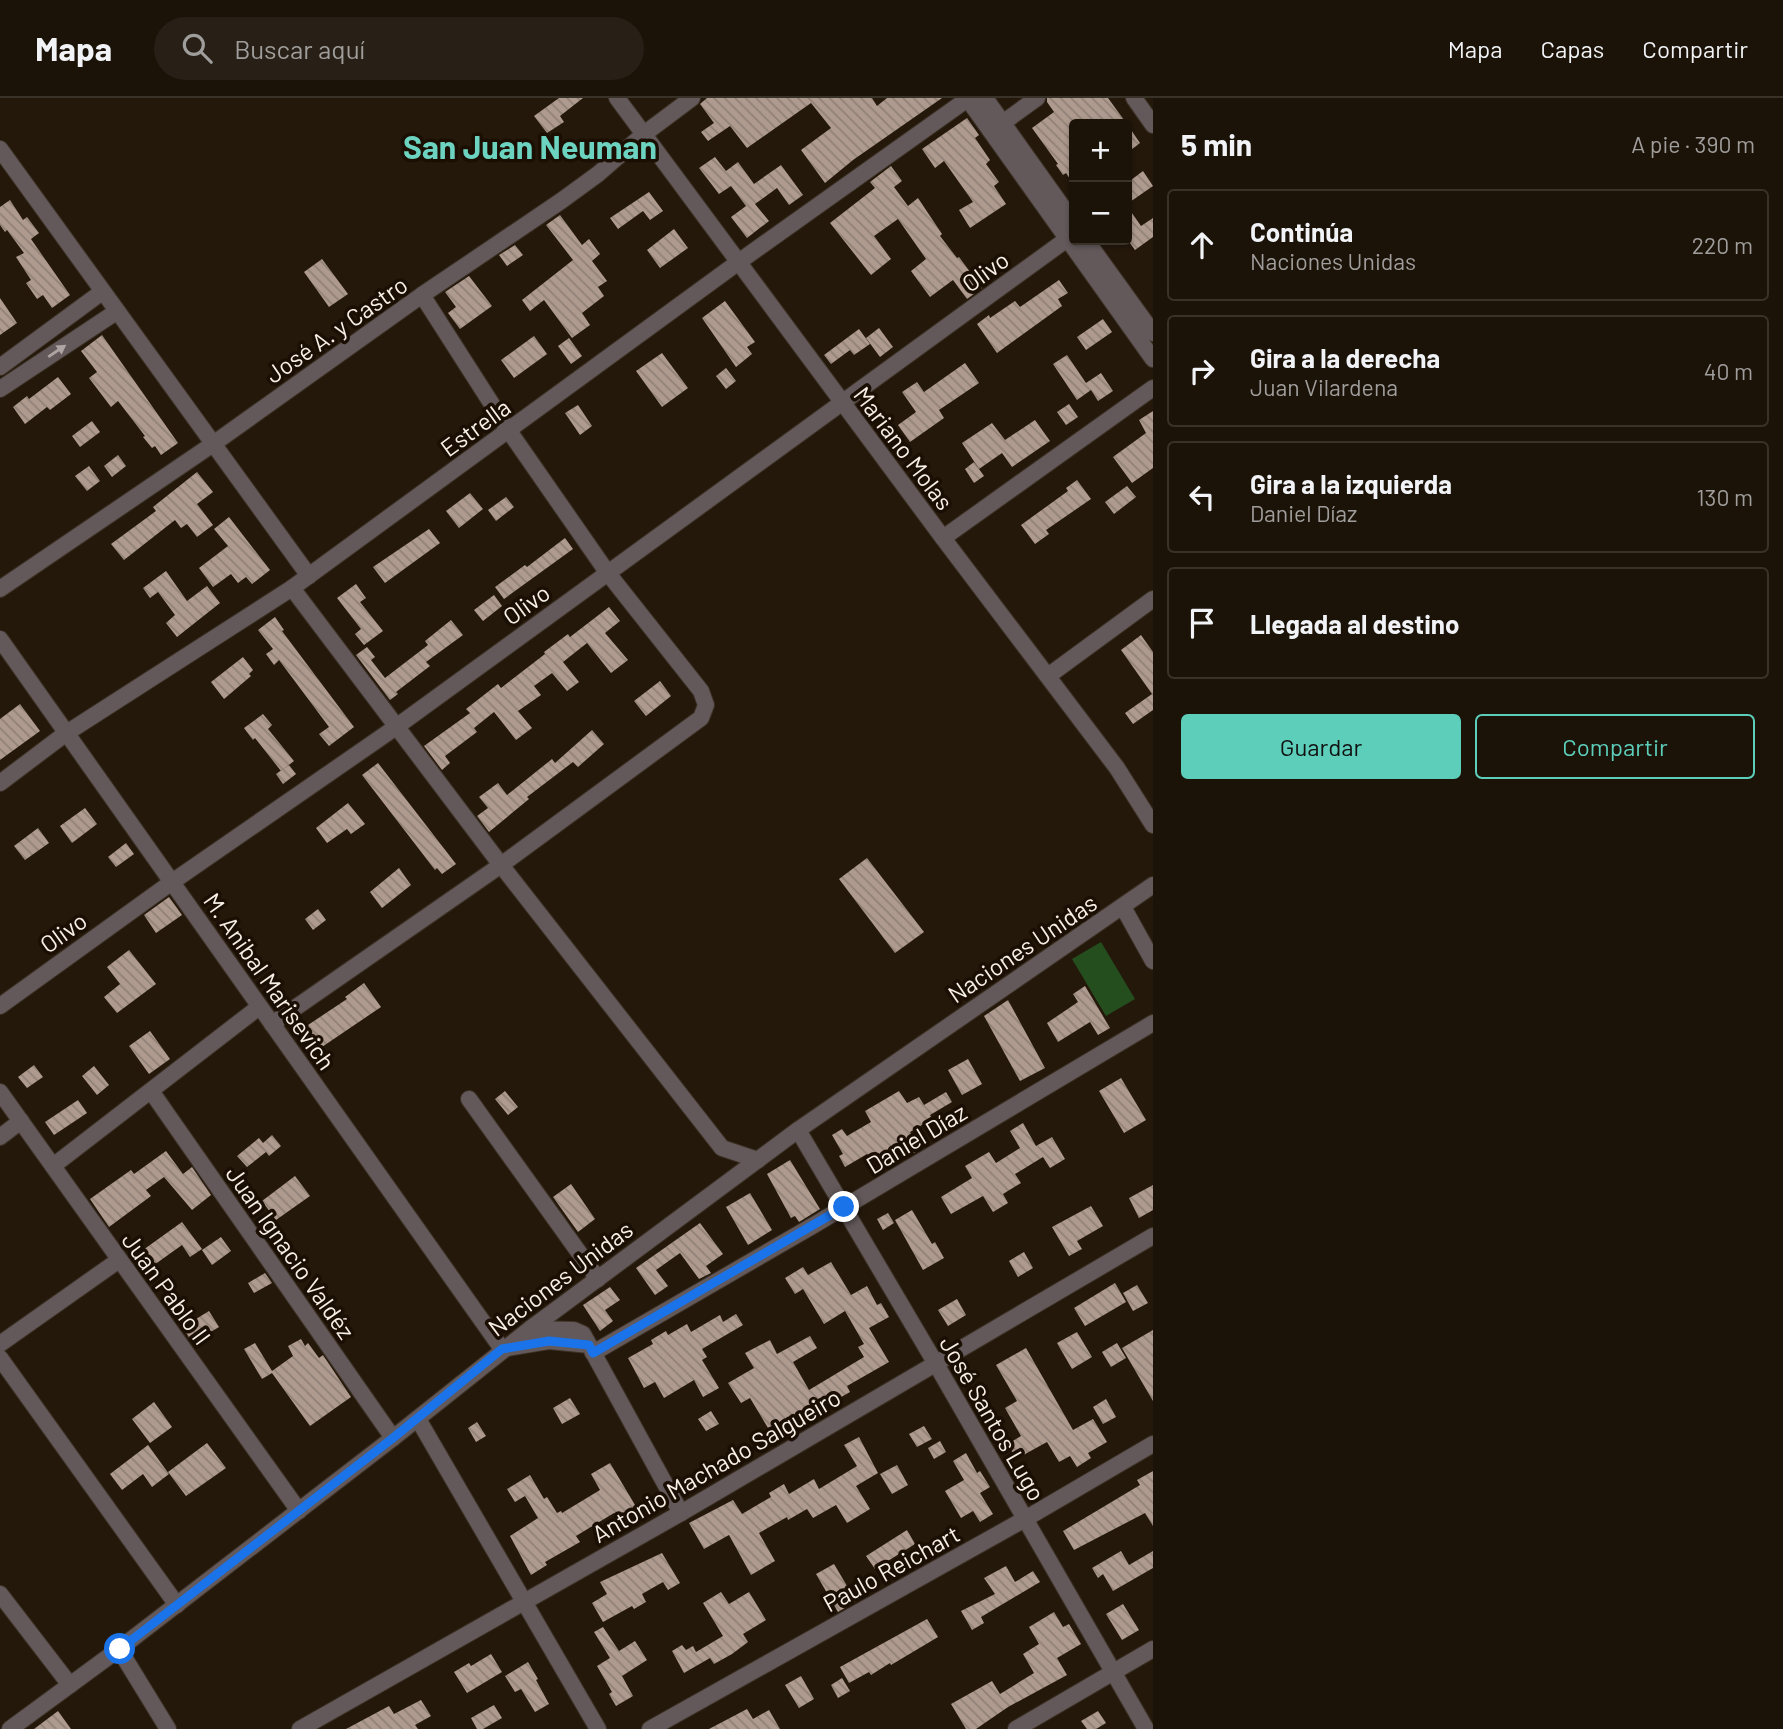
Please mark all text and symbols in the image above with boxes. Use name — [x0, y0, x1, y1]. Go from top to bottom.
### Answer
search box — [154, 17, 644, 80]
text: Mapa — [35, 28, 112, 68]
icon: search — [178, 29, 216, 67]
text: Buscar aquí — [234, 33, 365, 64]
text: Mapa — [1448, 34, 1503, 63]
text: Capas — [1541, 34, 1604, 63]
text: Compartir — [1642, 34, 1748, 63]
map controls — [1069, 119, 1132, 245]
button: + — [1069, 119, 1132, 182]
text: 5 min — [1181, 126, 1252, 162]
district label: San Juan Neuman — [403, 127, 657, 165]
text: A pie · 390 m — [1631, 130, 1755, 158]
button: − — [1069, 182, 1132, 245]
text: Continúa — [1250, 216, 1353, 247]
icon: ahead — [1183, 226, 1221, 264]
text: 220 m — [1692, 231, 1753, 259]
street label: Olivo — [956, 244, 1014, 298]
text: Naciones Unidas — [1250, 247, 1416, 275]
street label: José A. y Castro — [259, 269, 413, 389]
text: Gira a la derecha — [1250, 342, 1440, 373]
one-way arrow — [47, 345, 67, 358]
icon: right — [1183, 352, 1221, 390]
text: 40 m — [1704, 357, 1753, 385]
text: Juan Vilardena — [1250, 373, 1398, 401]
street label: Mariano Molas — [848, 381, 960, 515]
street label: Estrella — [434, 392, 516, 462]
text: Gira a la izquierda — [1250, 468, 1452, 499]
icon: left — [1183, 478, 1221, 516]
text: 130 m — [1696, 483, 1753, 511]
text: Daniel Díaz — [1250, 499, 1357, 527]
street label: Olivo — [497, 577, 555, 631]
icon: arrive — [1183, 604, 1221, 642]
text: Llegada al destino — [1250, 608, 1459, 639]
button: Guardar — [1181, 714, 1461, 779]
button: Compartir — [1475, 714, 1755, 779]
street label: M. Anibal Marisevich — [198, 887, 342, 1075]
street label: Naciones Unidas — [942, 887, 1102, 1009]
street label: Olivo — [34, 905, 92, 959]
street label: Daniel Díaz — [861, 1097, 971, 1179]
street label: Juan Ignacio Valdéz — [220, 1160, 362, 1344]
route end — [828, 1191, 859, 1222]
street label: Naciones Unidas — [482, 1214, 638, 1342]
street label: Juan Pablo II — [116, 1226, 218, 1350]
street label: José Santos Lugo — [934, 1330, 1052, 1506]
street label: Antonio Machado Salgueiro — [587, 1382, 845, 1548]
street label: Paulo Reichart — [818, 1519, 964, 1617]
route start — [104, 1633, 135, 1664]

